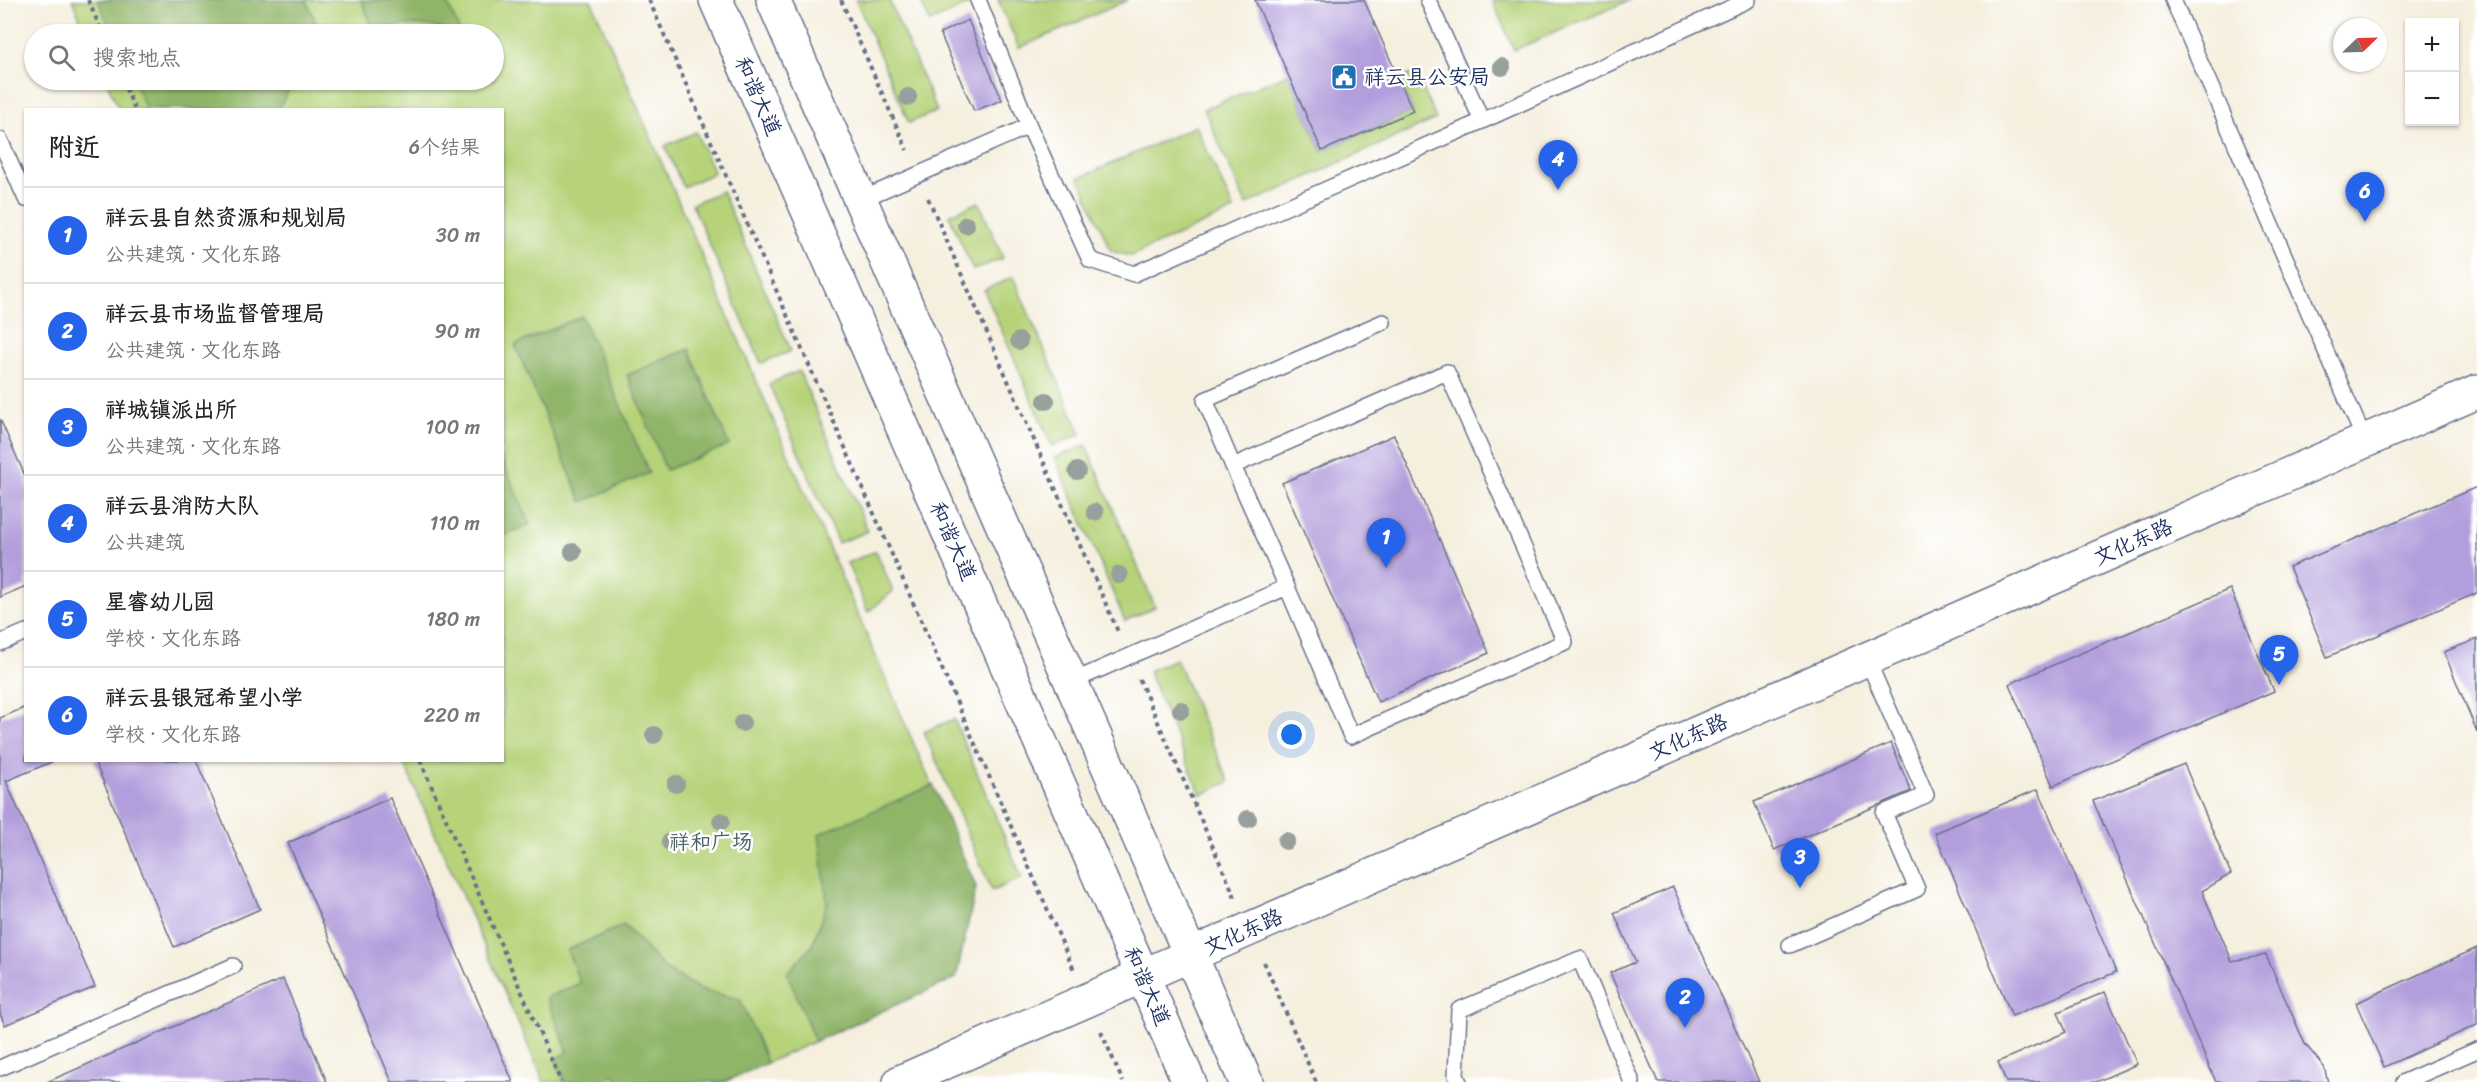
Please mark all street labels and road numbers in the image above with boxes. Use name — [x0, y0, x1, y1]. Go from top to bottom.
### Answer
street label: 和谐大道 — [724, 50, 792, 142]
street label: 和谐大道 — [919, 495, 987, 587]
street label: 文化东路 — [2087, 508, 2179, 576]
street label: 文化东路 — [1642, 703, 1734, 771]
street label: 文化东路 — [1197, 898, 1289, 966]
street label: 和谐大道 — [1113, 940, 1181, 1032]

